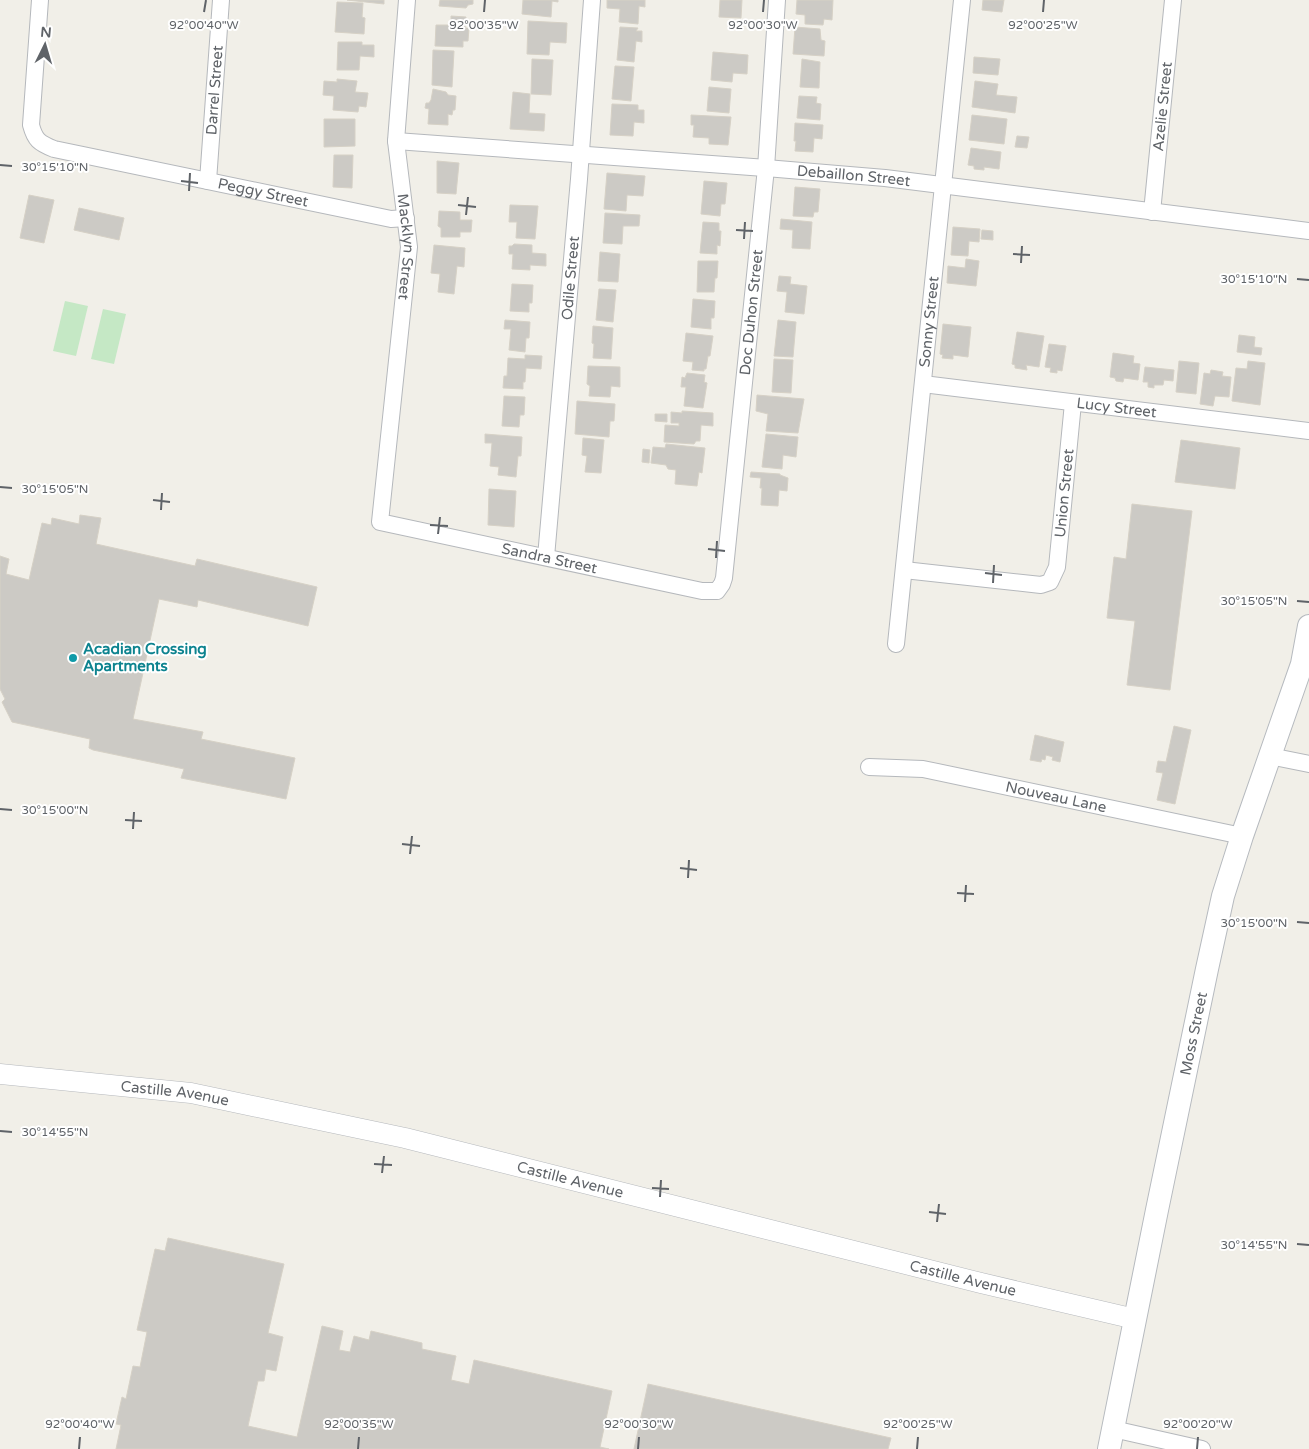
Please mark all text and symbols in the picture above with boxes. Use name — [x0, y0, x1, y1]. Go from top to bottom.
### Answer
text: 92°00'40"W — [169, 18, 239, 32]
text: 92°00'35"W — [449, 18, 519, 32]
text: 92°00'30"W — [728, 18, 798, 32]
text: 92°00'25"W — [1008, 18, 1078, 32]
north arrow — [20, 20, 70, 70]
text: N — [40, 24, 52, 42]
street label: Darrel Street — [202, 44, 227, 136]
street label: Azelie Street — [1149, 61, 1176, 152]
text: 30°15'10"N — [22, 160, 89, 174]
street label: Debaillon Street — [796, 162, 912, 190]
street label: Peggy Street — [216, 174, 310, 211]
street label: Macklyn Street — [394, 193, 418, 301]
street label: Odile Street — [558, 235, 583, 321]
street label: Doc Duhon Street — [736, 248, 767, 376]
text: 30°15'10"N — [1221, 272, 1288, 286]
street label: Sonny Street — [915, 275, 943, 368]
street label: Lucy Street — [1075, 394, 1158, 421]
street label: Union Street — [1051, 448, 1078, 538]
text: 30°15'05"N — [22, 482, 89, 496]
street label: Sandra Street — [500, 539, 599, 577]
text: 30°15'05"N — [1221, 594, 1288, 608]
place label: Acadian Crossing Apartments — [83, 640, 207, 676]
marker: Acadian Crossing Apartments — [67, 652, 79, 664]
street label: Nouveau Lane — [1004, 778, 1108, 816]
text: 30°15'00"N — [22, 803, 89, 817]
text: 30°15'00"N — [1221, 916, 1288, 930]
street label: Moss Street — [1176, 990, 1211, 1077]
street label: Castille Avenue — [120, 1077, 231, 1110]
text: 30°14'55"N — [22, 1125, 89, 1139]
street label: Castille Avenue — [515, 1158, 625, 1202]
text: 30°14'55"N — [1221, 1238, 1288, 1252]
street label: Castille Avenue — [908, 1256, 1018, 1300]
text: 92°00'40"W — [45, 1417, 115, 1431]
text: 92°00'35"W — [324, 1417, 394, 1431]
text: 92°00'30"W — [604, 1417, 674, 1431]
text: 92°00'25"W — [883, 1417, 953, 1431]
text: 92°00'20"W — [1163, 1417, 1233, 1431]

